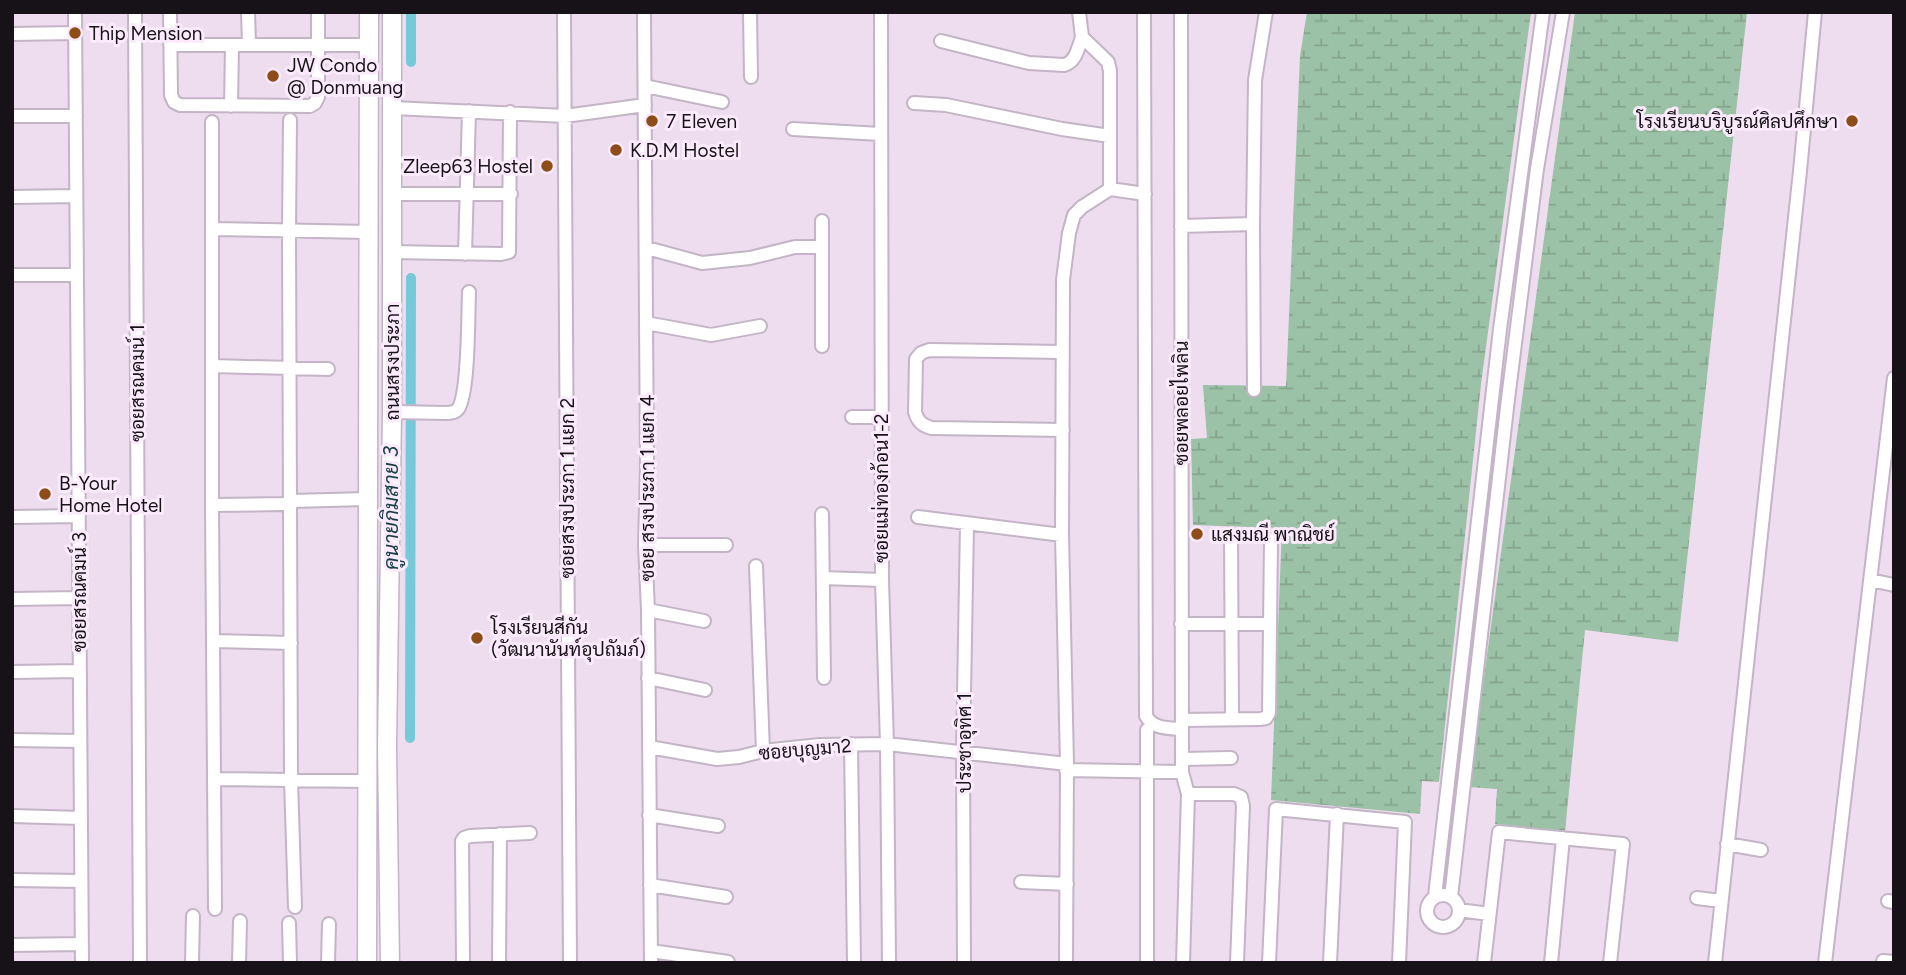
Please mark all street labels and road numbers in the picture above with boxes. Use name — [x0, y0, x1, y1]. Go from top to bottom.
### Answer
street label: ถนนสรงประภา — [381, 304, 404, 420]
street label: ซอยสรณคมน์ 1 — [125, 324, 149, 442]
street label: ซอยพลอยไพลิน — [1169, 341, 1193, 465]
street label: ซอย สรงประภา 1 แยก 4 — [636, 395, 659, 581]
street label: ซอยสรงประภา 1 แยก 2 — [556, 398, 579, 578]
street label: ซอยแม่ทองก้อน1-2 — [870, 413, 893, 563]
street label: ซอยสรณคมน์ 3 — [67, 532, 91, 652]
street label: ประชาอุทิศ 1 — [953, 693, 977, 793]
street label: ซอยบุญมา2 — [758, 734, 853, 766]

